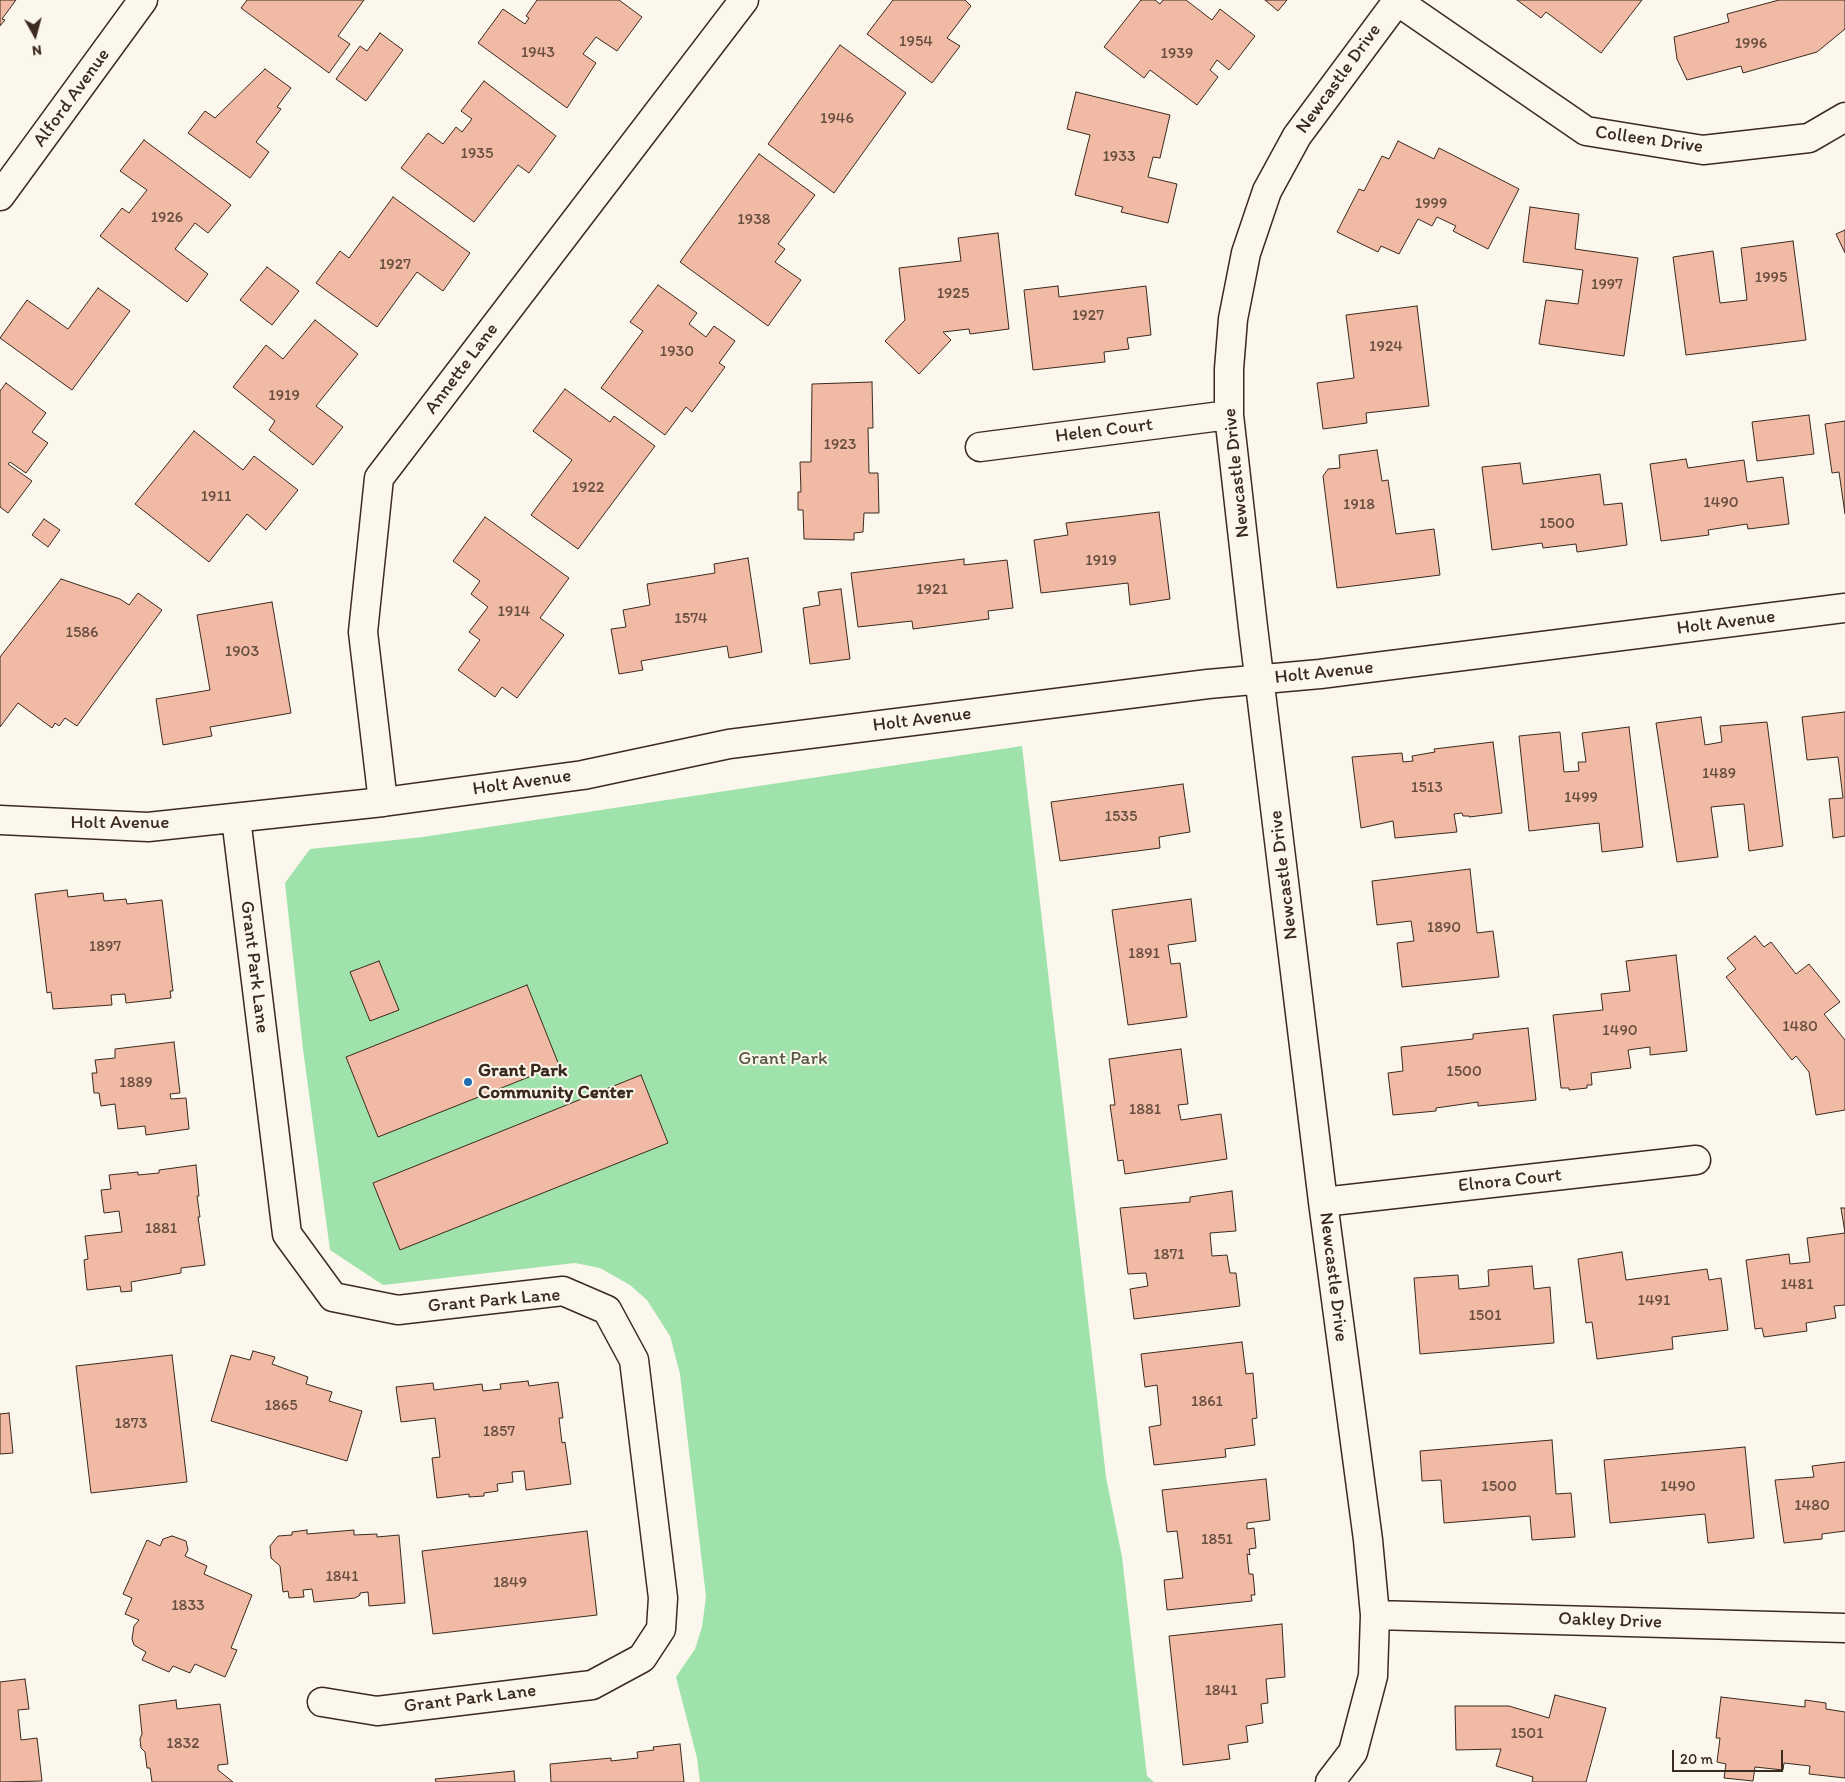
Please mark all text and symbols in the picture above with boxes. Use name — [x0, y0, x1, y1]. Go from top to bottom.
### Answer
north arrow — [10, 10, 60, 60]
street label: Newcastle Drive — [1292, 20, 1386, 138]
house number: 1954 — [899, 32, 933, 52]
house number: 1996 — [1735, 34, 1767, 54]
text: N — [31, 41, 43, 59]
house number: 1943 — [521, 43, 555, 63]
street label: Alford Avenue — [29, 44, 115, 152]
house number: 1939 — [1161, 44, 1193, 64]
house number: 1946 — [820, 109, 854, 129]
street label: Colleen Drive — [1594, 121, 1704, 159]
house number: 1935 — [461, 144, 493, 164]
house number: 1933 — [1102, 147, 1136, 167]
house number: 1999 — [1415, 194, 1447, 214]
house number: 1926 — [151, 208, 183, 228]
house number: 1938 — [737, 210, 771, 230]
house number: 1927 — [379, 255, 411, 275]
house number: 1995 — [1755, 268, 1787, 288]
house number: 1997 — [1591, 275, 1623, 295]
house number: 1925 — [937, 284, 969, 304]
house number: 1927 — [1072, 306, 1104, 326]
street label: Annette Lane — [420, 319, 504, 419]
house number: 1924 — [1369, 337, 1403, 357]
house number: 1930 — [660, 342, 694, 362]
house number: 1919 — [268, 386, 300, 406]
street label: Newcastle Drive — [1219, 407, 1255, 539]
street label: Helen Court — [1054, 414, 1154, 448]
house number: 1923 — [824, 435, 856, 455]
house number: 1922 — [572, 478, 604, 498]
house number: 1911 — [201, 487, 231, 507]
house number: 1490 — [1703, 493, 1739, 513]
house number: 1918 — [1343, 495, 1375, 515]
house number: 1500 — [1539, 514, 1575, 534]
house number: 1919 — [1085, 551, 1117, 571]
house number: 1921 — [916, 580, 948, 600]
house number: 1914 — [498, 602, 530, 622]
street label: Holt Avenue — [1675, 606, 1777, 640]
house number: 1574 — [674, 609, 708, 629]
house number: 1586 — [65, 623, 99, 643]
house number: 1903 — [225, 642, 259, 662]
street label: Holt Avenue — [1274, 656, 1374, 690]
street label: Holt Avenue — [871, 703, 973, 737]
house number: 1489 — [1702, 764, 1736, 784]
street label: Holt Avenue — [471, 765, 573, 801]
house number: 1513 — [1411, 778, 1443, 798]
house number: 1499 — [1564, 788, 1598, 808]
house number: 1535 — [1105, 807, 1137, 827]
street label: Newcastle Drive — [1265, 809, 1303, 941]
street label: Holt Avenue — [70, 812, 170, 834]
street label: Grant Park Lane — [235, 900, 273, 1034]
house number: 1890 — [1427, 918, 1461, 938]
house number: 1897 — [89, 937, 121, 957]
house number: 1891 — [1128, 944, 1160, 964]
house number: 1480 — [1782, 1017, 1818, 1037]
house number: 1490 — [1602, 1021, 1638, 1041]
park label: Grant Park — [738, 1048, 828, 1070]
place label: Grant Park Community Center — [478, 1060, 633, 1104]
house number: 1500 — [1446, 1062, 1482, 1082]
house number: 1889 — [119, 1073, 153, 1093]
marker: Grant Park Community Center — [462, 1076, 474, 1088]
house number: 1881 — [1129, 1100, 1161, 1120]
street label: Elnora Court — [1457, 1164, 1563, 1198]
street label: Newcastle Drive — [1314, 1211, 1352, 1343]
house number: 1881 — [145, 1219, 177, 1239]
house number: 1871 — [1153, 1245, 1185, 1265]
house number: 1481 — [1780, 1275, 1814, 1295]
street label: Grant Park Lane — [427, 1284, 561, 1318]
house number: 1491 — [1638, 1291, 1670, 1311]
house number: 1501 — [1468, 1306, 1502, 1326]
house number: 1861 — [1191, 1392, 1223, 1412]
house number: 1865 — [264, 1396, 298, 1416]
house number: 1873 — [115, 1414, 147, 1434]
house number: 1857 — [483, 1422, 515, 1442]
house number: 1500 — [1481, 1477, 1517, 1497]
house number: 1490 — [1660, 1477, 1696, 1497]
house number: 1480 — [1794, 1496, 1830, 1516]
house number: 1851 — [1201, 1530, 1233, 1550]
house number: 1841 — [325, 1567, 359, 1587]
house number: 1849 — [493, 1573, 527, 1593]
house number: 1833 — [171, 1596, 205, 1616]
street label: Oakley Drive — [1558, 1608, 1662, 1634]
street label: Grant Park Lane — [403, 1680, 537, 1718]
house number: 1841 — [1204, 1681, 1238, 1701]
house number: 1501 — [1510, 1724, 1544, 1744]
house number: 1832 — [166, 1734, 200, 1754]
scale bar — [1675, 1740, 1786, 1772]
text: 20 m — [1680, 1750, 1713, 1768]

